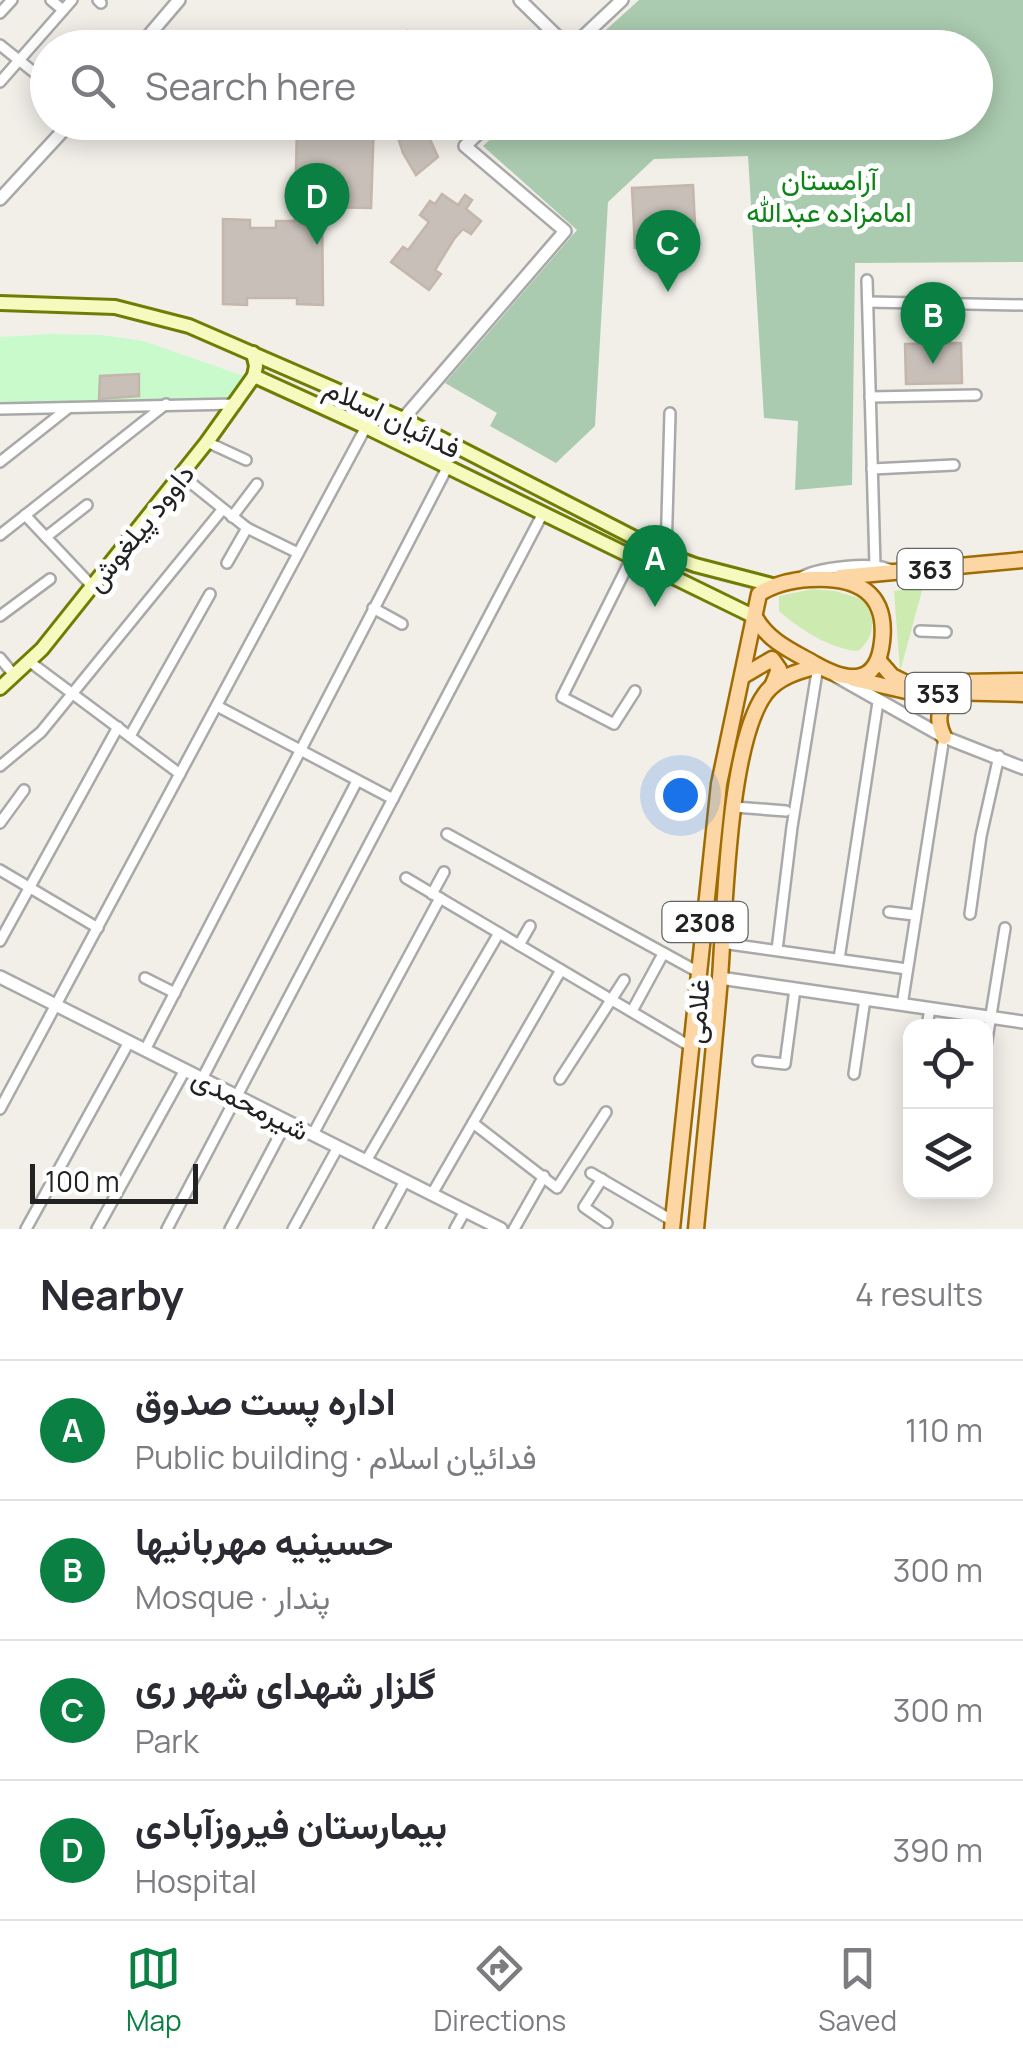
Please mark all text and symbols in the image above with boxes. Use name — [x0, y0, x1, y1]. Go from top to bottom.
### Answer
search box — [30, 30, 993, 140]
icon: search — [65, 58, 120, 113]
text: Search here — [145, 59, 356, 111]
park label: آرامستان امامزاده عبدالله — [746, 160, 912, 230]
pin: D — [284, 162, 350, 245]
pin: C — [636, 210, 700, 292]
pin: B — [900, 282, 966, 364]
street label: فدائیان اسلام — [318, 368, 467, 467]
street label: داوود پیلغوش — [76, 455, 203, 599]
pin: A — [622, 524, 688, 607]
road number: 363 — [898, 549, 962, 589]
road number: 353 — [906, 673, 970, 713]
your location — [655, 770, 706, 821]
road number: 2308 — [662, 902, 748, 942]
street label: غلامی — [674, 977, 718, 1045]
map controls — [903, 1019, 993, 1199]
button: locate — [903, 1019, 993, 1109]
street label: شیرمحمدی — [186, 1057, 316, 1149]
button: layers — [903, 1109, 993, 1199]
scale bar — [30, 1159, 198, 1204]
text: 100 m — [45, 1162, 119, 1200]
text: Nearby — [40, 1265, 184, 1323]
text: 4 results — [855, 1272, 983, 1316]
text: اداره پست صدوق — [135, 1374, 396, 1426]
text: A — [62, 1408, 83, 1452]
text: 110 m — [905, 1408, 983, 1452]
text: Public building · فدائیان اسلام — [135, 1435, 537, 1479]
text: حسینیه مهربانیها — [135, 1514, 393, 1566]
text: B — [62, 1548, 83, 1592]
text: 300 m — [893, 1548, 983, 1592]
text: Mosque · پندار — [135, 1575, 330, 1619]
text: گلزار شهدای شهر ری — [135, 1658, 436, 1710]
text: C — [61, 1688, 84, 1732]
text: 300 m — [893, 1688, 983, 1732]
text: Park — [135, 1719, 199, 1763]
text: بیمارستان فیروزآبادی — [135, 1798, 447, 1850]
text: D — [61, 1828, 84, 1872]
text: 390 m — [892, 1828, 983, 1872]
text: Hospital — [135, 1859, 257, 1903]
tab: Map — [126, 1941, 182, 2039]
tab: Directions — [434, 1941, 566, 2039]
tab: Saved — [818, 1941, 897, 2039]

